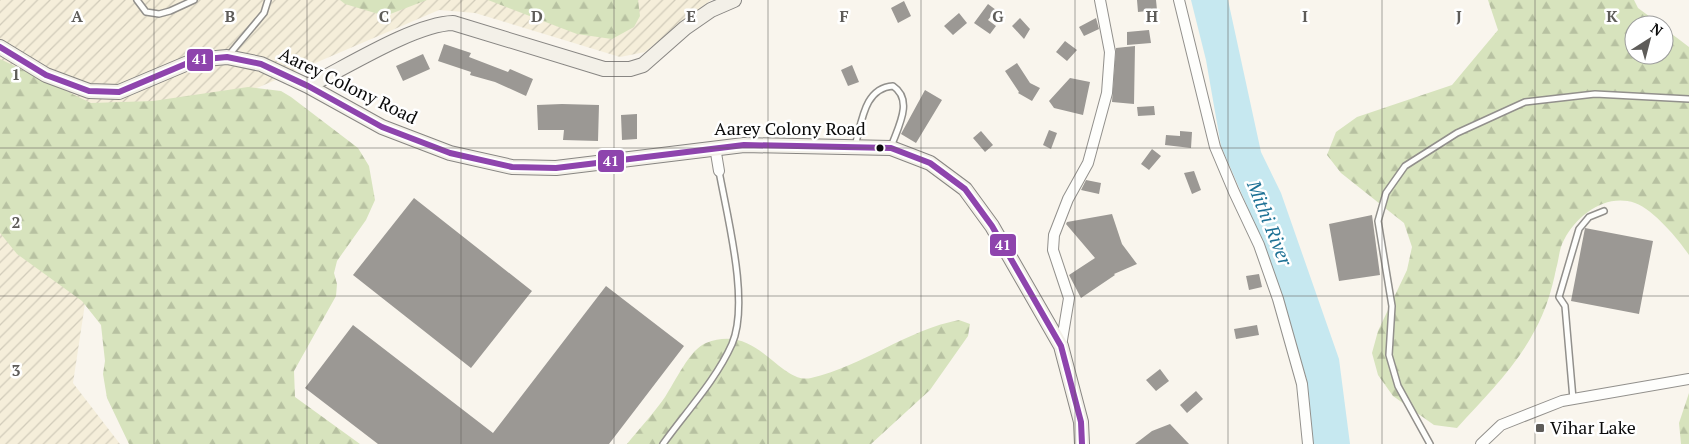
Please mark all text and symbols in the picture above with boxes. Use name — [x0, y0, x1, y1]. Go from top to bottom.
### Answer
text: A — [71, 5, 83, 27]
text: B — [225, 5, 235, 27]
text: C — [379, 5, 389, 27]
text: D — [531, 5, 543, 27]
text: E — [686, 5, 696, 27]
text: F — [839, 5, 849, 27]
text: G — [992, 5, 1004, 27]
text: H — [1146, 5, 1158, 27]
text: I — [1302, 5, 1308, 27]
text: J — [1456, 5, 1462, 27]
text: K — [1606, 5, 1618, 27]
north arrow — [1624, 15, 1674, 65]
text: N — [1647, 18, 1667, 40]
street label: Aarey Colony Road — [275, 41, 422, 129]
line badge: 41 — [186, 48, 214, 72]
text: 41 — [192, 49, 208, 68]
text: 1 — [11, 63, 21, 85]
street label: Aarey Colony Road — [714, 116, 866, 140]
unlabelled marker — [875, 143, 885, 153]
line badge: 41 — [597, 149, 625, 173]
text: 41 — [603, 151, 619, 170]
water label: Mithi River — [1242, 176, 1299, 270]
text: 2 — [11, 211, 21, 233]
line badge: 41 — [989, 233, 1017, 257]
text: 41 — [995, 235, 1011, 254]
text: 3 — [11, 359, 21, 381]
place label: Vihar Lake — [1550, 415, 1636, 439]
marker: Vihar Lake — [1534, 422, 1546, 434]

